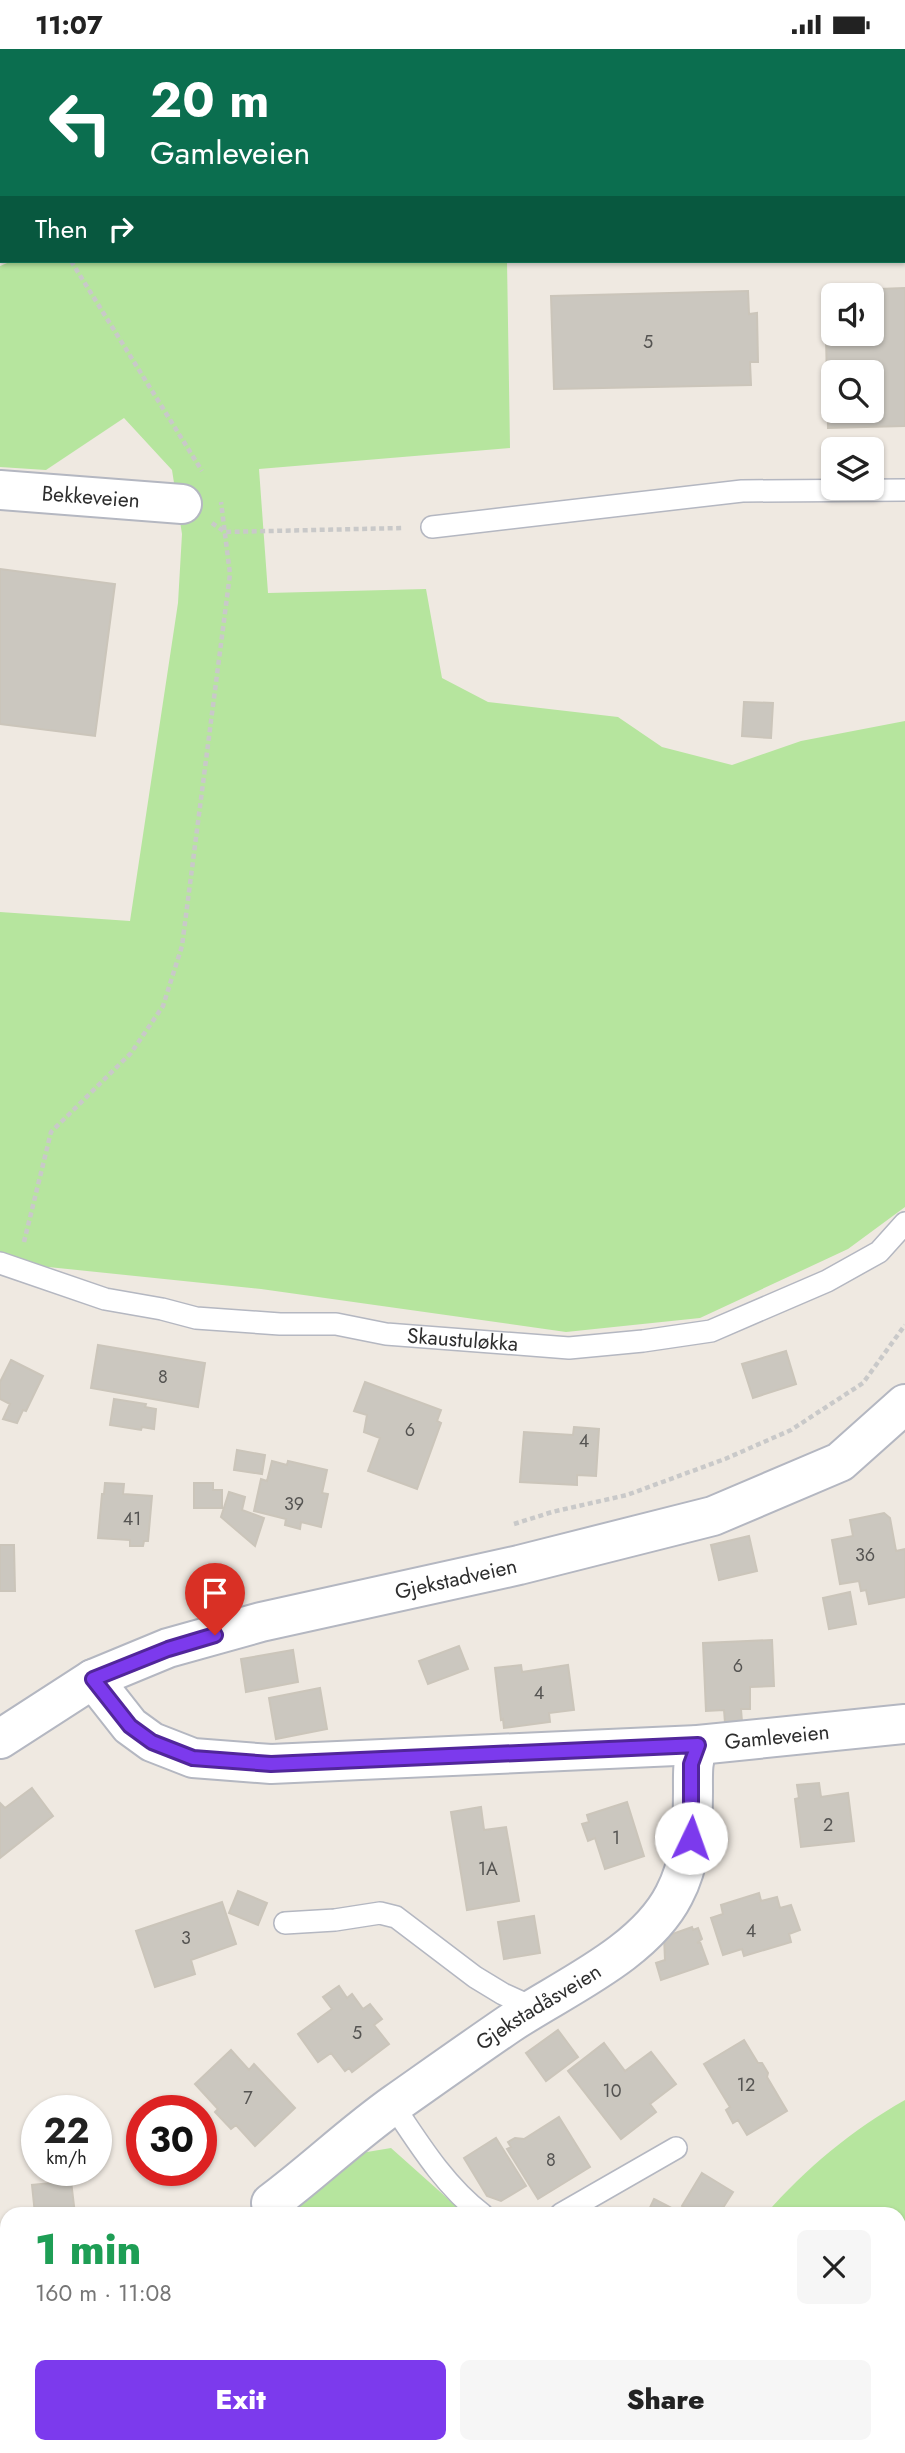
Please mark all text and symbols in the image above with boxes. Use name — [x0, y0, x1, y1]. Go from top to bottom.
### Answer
text: 11:07 — [35, 6, 103, 44]
text: 20 m — [150, 65, 269, 135]
icon: left — [35, 77, 126, 168]
text: Gamleveien — [150, 130, 310, 176]
text: Then — [35, 210, 88, 248]
icon: right — [102, 210, 140, 248]
map controls — [821, 283, 884, 500]
button: sound — [821, 283, 884, 346]
house number: 5 — [643, 329, 653, 355]
button: search — [821, 360, 884, 423]
button: layers — [821, 437, 884, 500]
street label: Bekkeveien — [41, 478, 141, 516]
street label: Skaustuløkka — [406, 1321, 519, 1359]
house number: 8 — [158, 1364, 168, 1390]
house number: 6 — [405, 1417, 415, 1443]
house number: 4 — [579, 1428, 589, 1454]
house number: 39 — [284, 1491, 304, 1517]
house number: 41 — [123, 1506, 141, 1532]
house number: 36 — [855, 1542, 875, 1568]
street label: Gjekstadveien — [392, 1551, 520, 1607]
pin — [185, 1563, 245, 1635]
icon: arrive — [196, 1574, 234, 1612]
house number: 6 — [733, 1653, 743, 1679]
house number: 4 — [534, 1680, 544, 1706]
street label: Gamleveien — [723, 1717, 831, 1757]
position arrow — [654, 1801, 728, 1875]
house number: 2 — [823, 1812, 833, 1838]
house number: 1 — [612, 1825, 620, 1851]
house number: 1A — [478, 1856, 498, 1882]
house number: 4 — [746, 1918, 756, 1944]
house number: 3 — [181, 1925, 191, 1951]
street label: Gjekstadåsveien — [470, 1956, 607, 2058]
house number: 5 — [352, 2020, 362, 2046]
house number: 12 — [737, 2072, 755, 2098]
house number: 10 — [603, 2078, 622, 2104]
house number: 7 — [243, 2085, 253, 2111]
speed limit sign: 30 — [126, 2095, 217, 2186]
text: 22 — [44, 2106, 89, 2156]
text: km/h — [46, 2145, 87, 2171]
house number: 8 — [546, 2147, 556, 2173]
text: 1 min — [35, 2219, 141, 2280]
button: close — [797, 2230, 871, 2304]
text: 160 m · 11:08 — [35, 2276, 172, 2310]
button: Exit — [35, 2360, 446, 2440]
button: Share — [460, 2360, 871, 2440]

